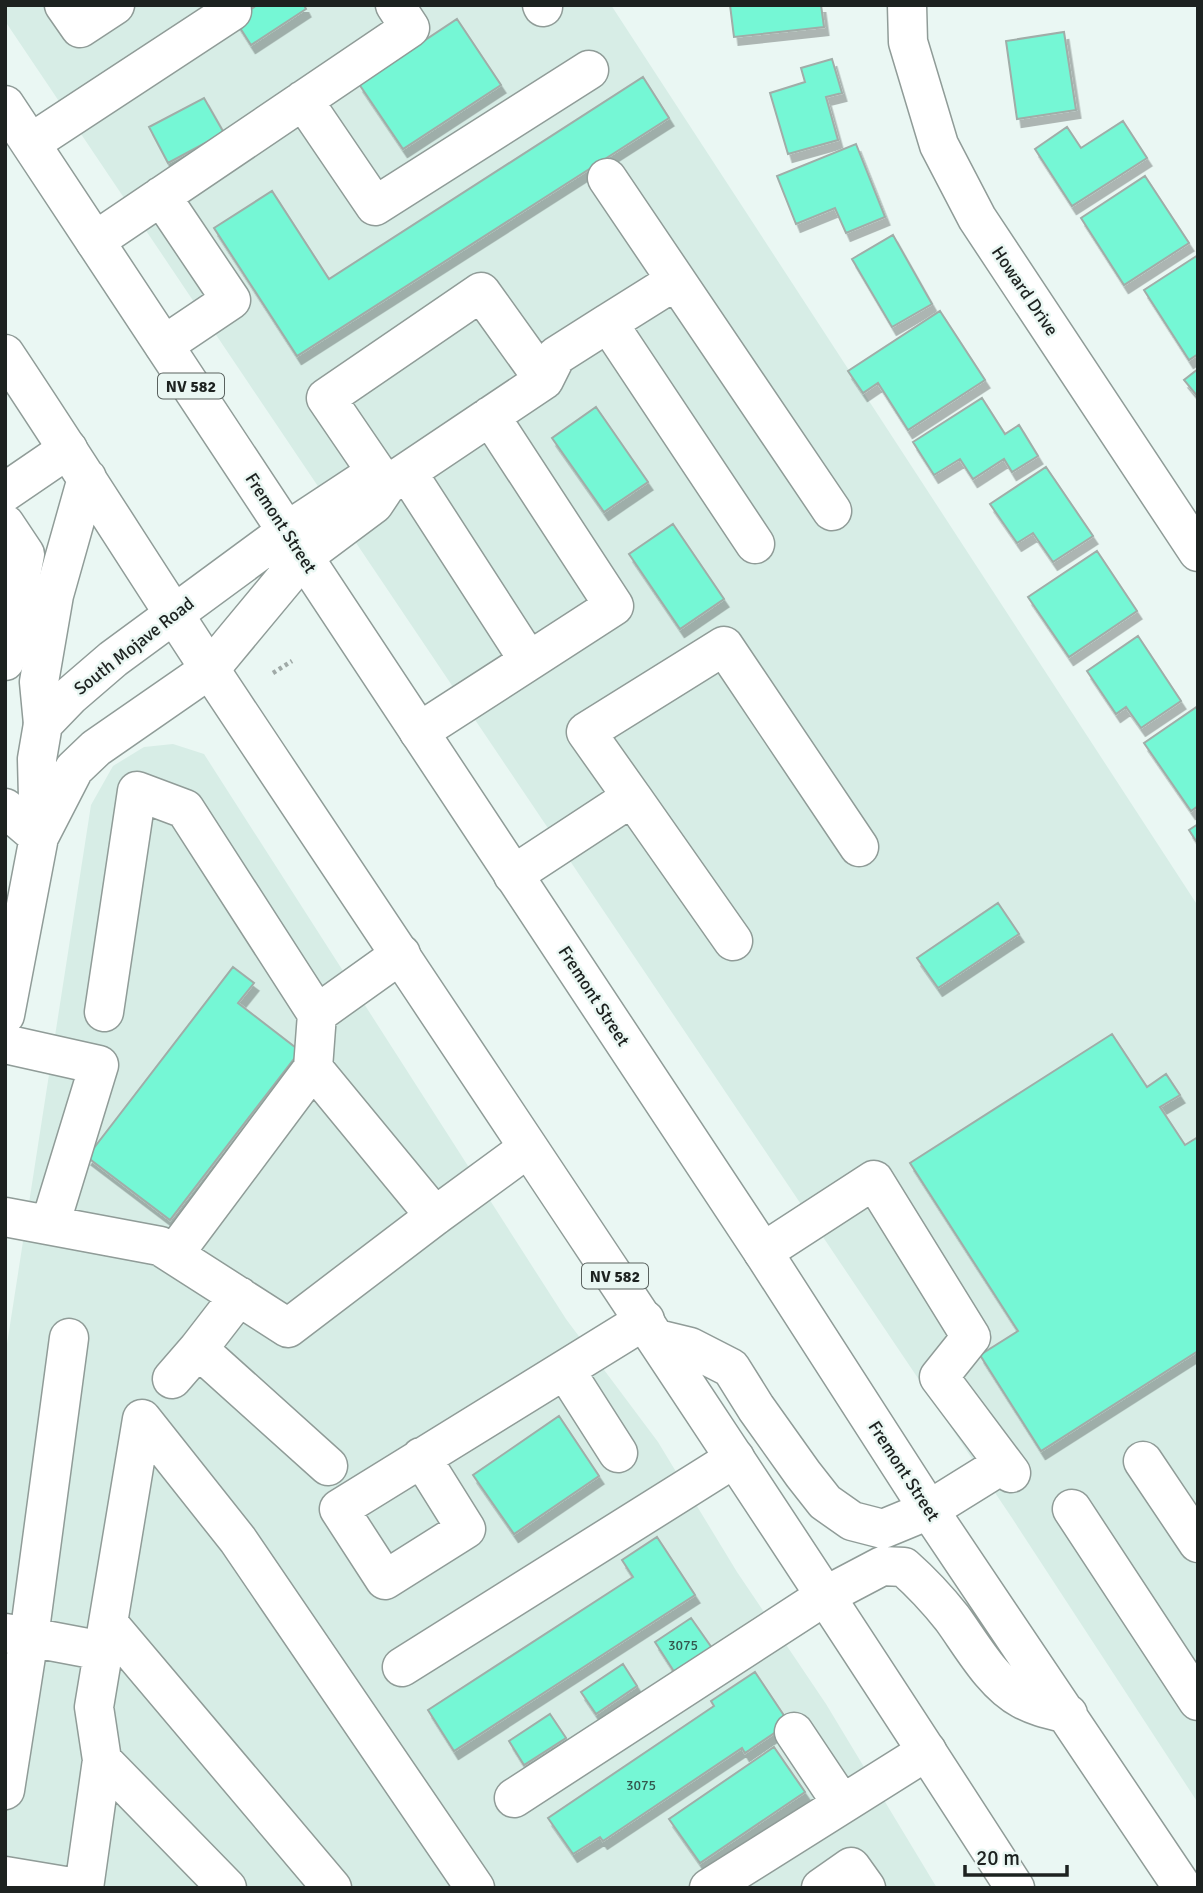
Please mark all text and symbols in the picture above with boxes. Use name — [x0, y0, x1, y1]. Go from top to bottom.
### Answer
street label: Howard Drive — [987, 242, 1063, 340]
road number: NV 582 — [158, 374, 224, 398]
street label: Fremont Street — [240, 469, 322, 577]
street label: South Mojave Road — [70, 592, 198, 700]
street label: Fremont Street — [553, 942, 635, 1050]
road number: NV 582 — [582, 1264, 648, 1288]
street label: Fremont Street — [863, 1417, 945, 1525]
house number: 3075 — [668, 1637, 698, 1654]
house number: 3075 — [626, 1777, 656, 1794]
scale bar — [965, 1834, 1066, 1878]
text: 20 m — [976, 1845, 1020, 1871]

